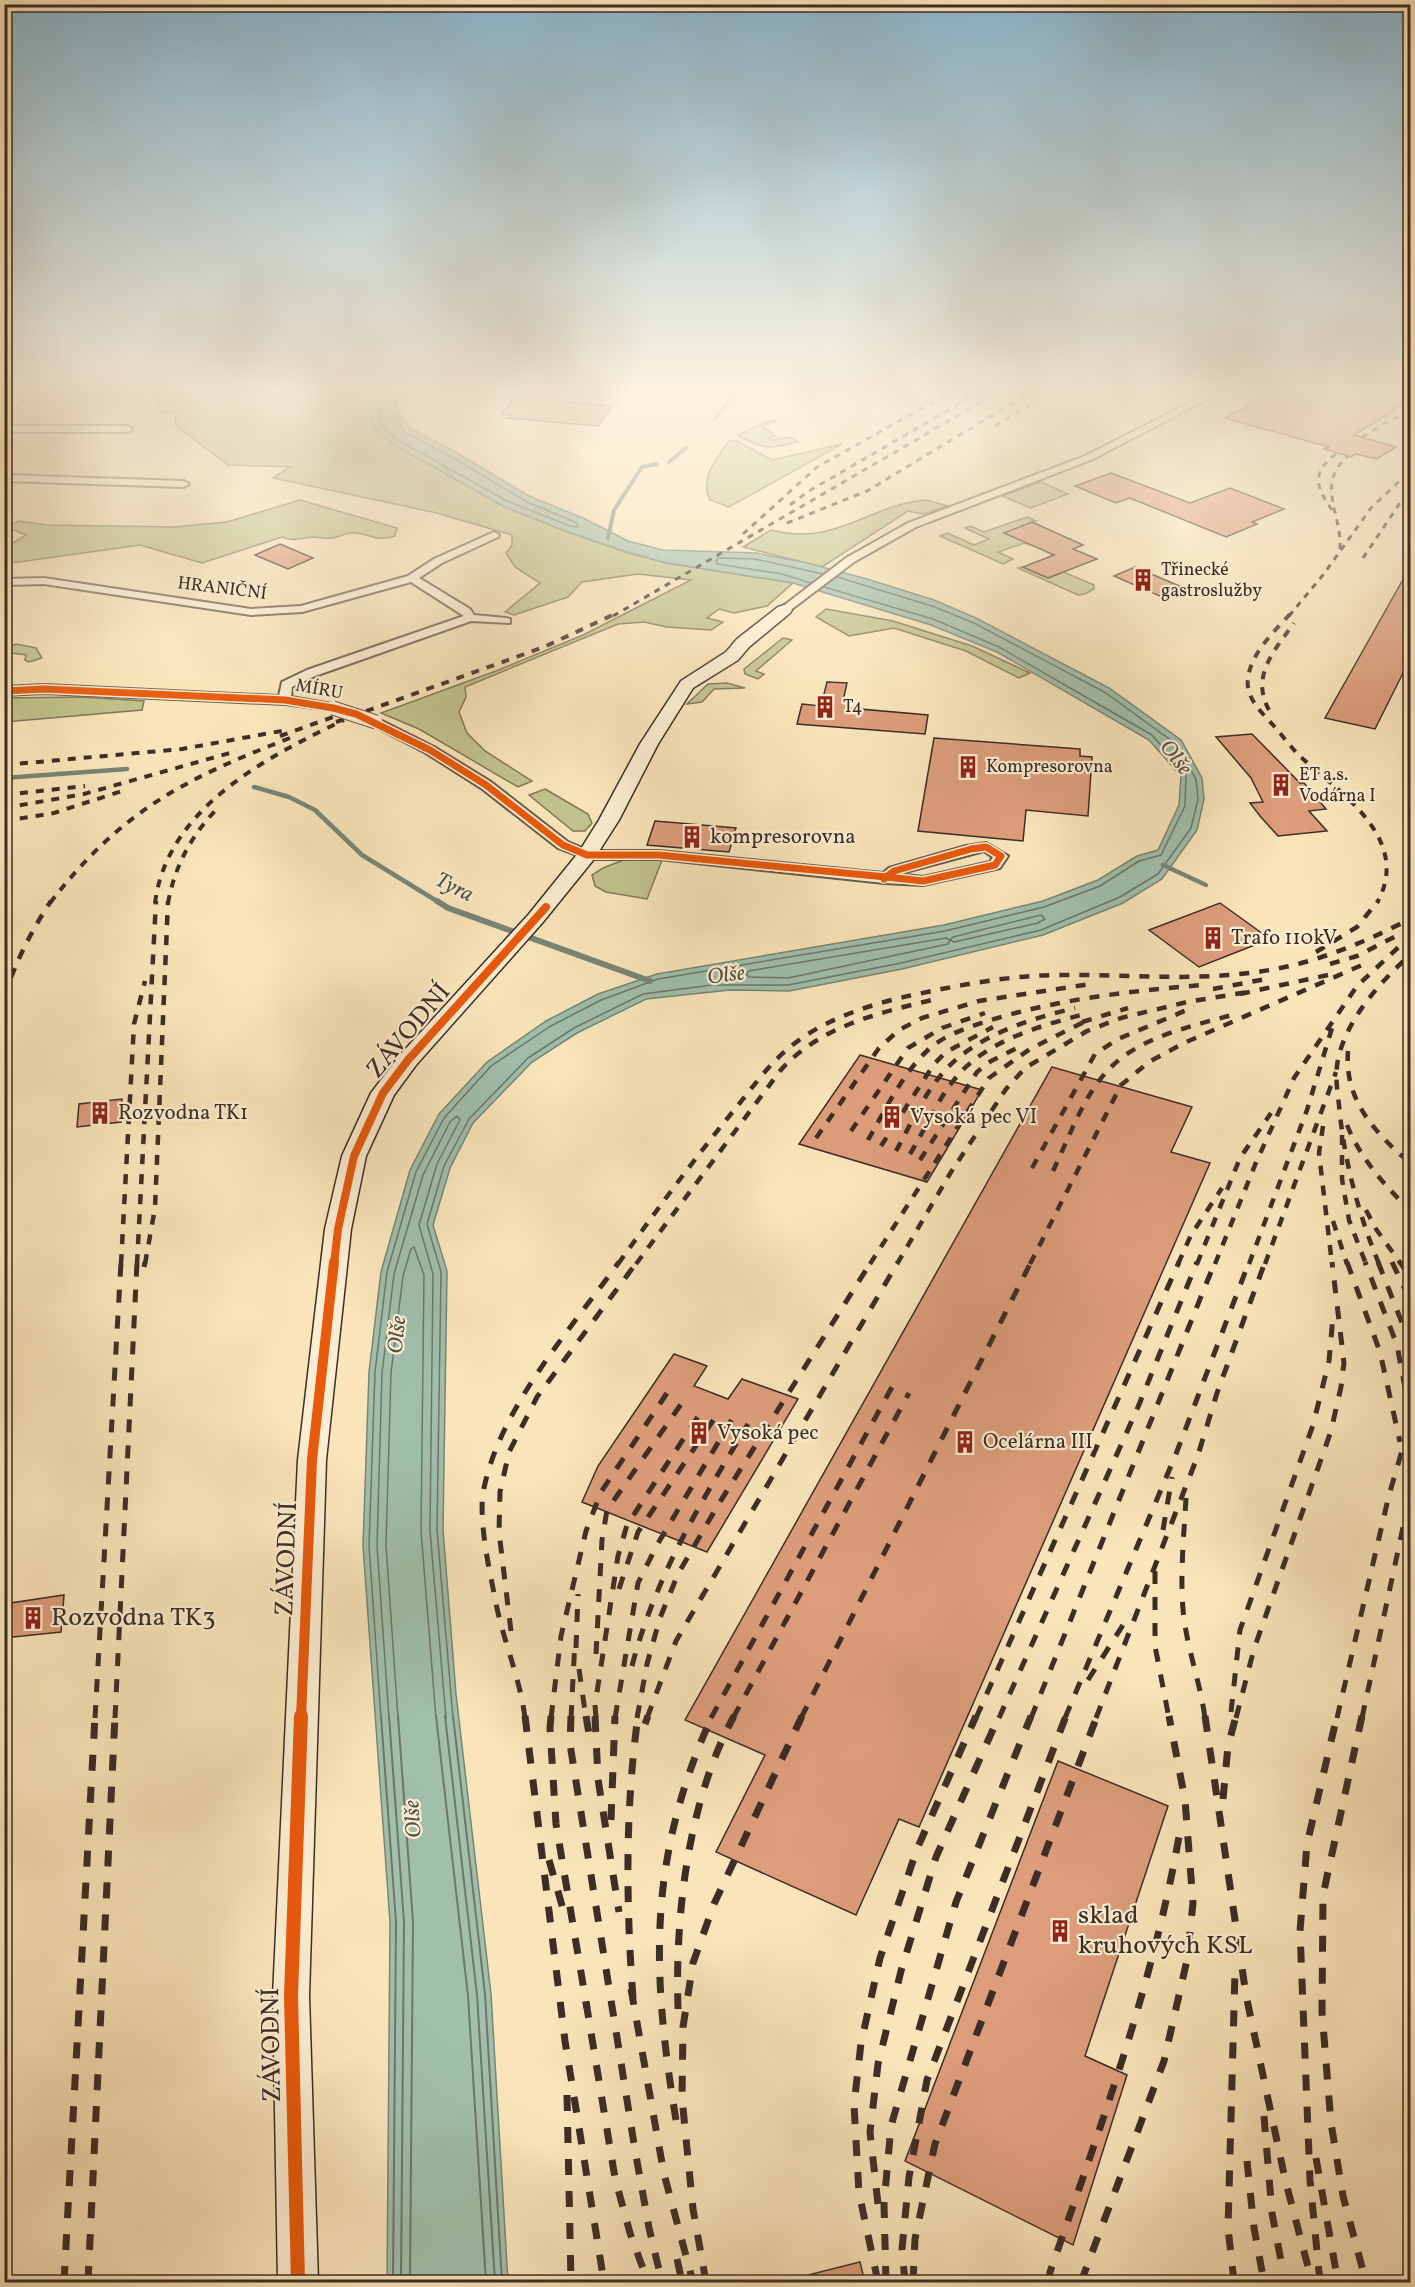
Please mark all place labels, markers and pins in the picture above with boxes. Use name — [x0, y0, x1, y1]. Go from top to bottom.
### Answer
place label: Třinecké gastroslužby — [1161, 558, 1262, 604]
building icon: Třinecké gastroslužby — [1130, 567, 1156, 593]
building icon: T4 — [812, 694, 838, 720]
place label: T4 — [843, 695, 862, 720]
building icon: Kompresorovna — [955, 754, 981, 780]
place label: Kompresorovna — [986, 755, 1113, 780]
place label: ET a.s. Vodárna I — [1299, 763, 1376, 809]
building icon: ET a.s. Vodárna I — [1268, 772, 1294, 798]
place label: kompresorovna — [710, 823, 856, 852]
building icon: kompresorovna — [679, 824, 705, 850]
place label: Trafo 110kV — [1231, 924, 1337, 953]
building icon: Trafo 110kV — [1200, 925, 1226, 951]
place label: Rozvodna TK1 — [118, 1099, 248, 1128]
building icon: Rozvodna TK1 — [87, 1100, 113, 1126]
place label: Vysoká pec VI — [910, 1103, 1037, 1132]
building icon: Vysoká pec VI — [879, 1104, 905, 1130]
place label: Vysoká pec — [717, 1419, 819, 1448]
building icon: Vysoká pec — [686, 1420, 712, 1446]
place label: Ocelárna III — [983, 1428, 1093, 1457]
building icon: Ocelárna III — [952, 1429, 978, 1455]
place label: Rozvodna TK3 — [51, 1600, 215, 1636]
building icon: Rozvodna TK3 — [20, 1605, 46, 1631]
place label: sklad kruhových KSL — [1078, 1898, 1253, 1964]
building icon: sklad kruhových KSL — [1047, 1918, 1073, 1944]

